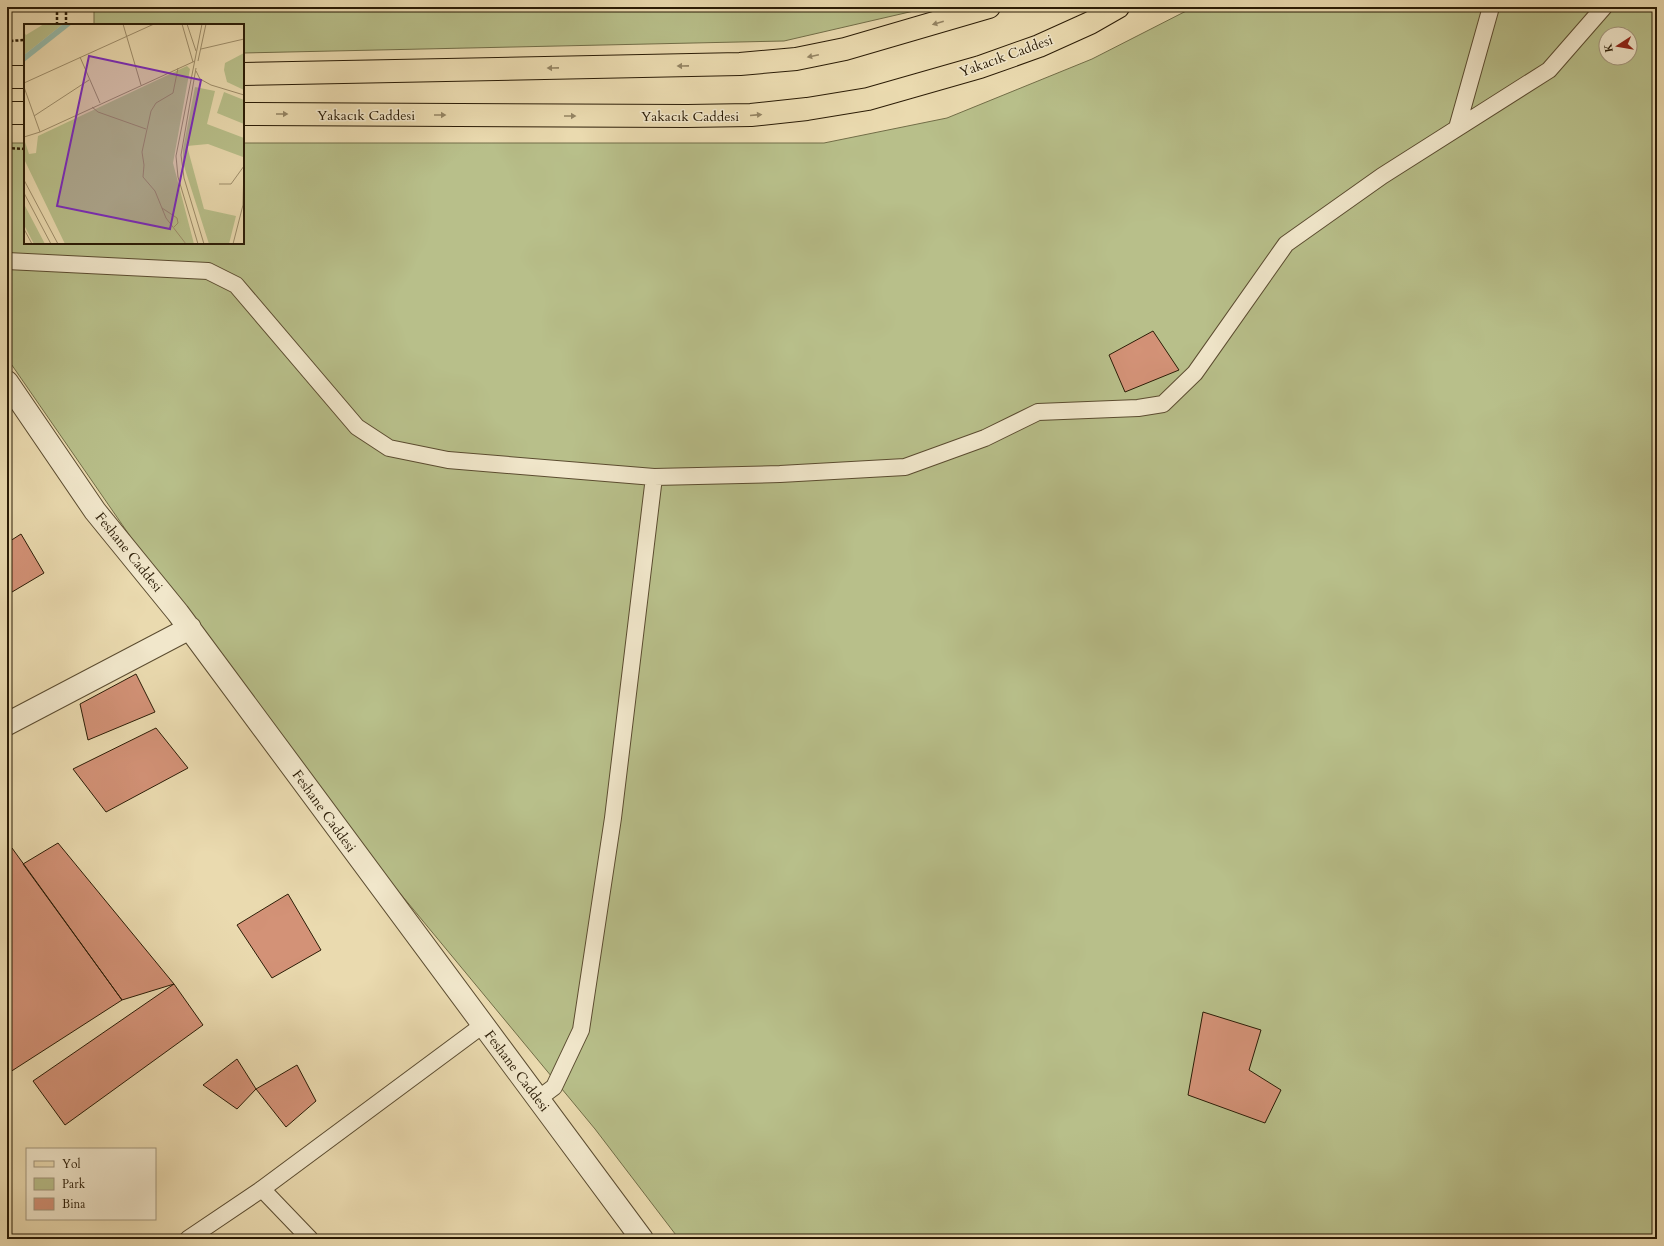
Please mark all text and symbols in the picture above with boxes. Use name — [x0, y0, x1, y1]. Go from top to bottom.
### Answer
one-way arrow — [932, 20, 944, 26]
inset map — [24, 24, 244, 244]
north arrow — [1598, 26, 1638, 66]
street label: Yakacık Caddesi — [957, 30, 1055, 82]
text: K — [1600, 42, 1617, 54]
one-way arrow — [807, 53, 819, 59]
one-way arrow — [676, 63, 689, 69]
one-way arrow — [546, 65, 559, 71]
street label: Yakacık Caddesi — [317, 106, 415, 125]
street label: Yakacık Caddesi — [641, 107, 739, 126]
one-way arrow — [276, 111, 288, 118]
one-way arrow — [750, 111, 762, 118]
one-way arrow — [434, 112, 447, 118]
one-way arrow — [564, 113, 577, 119]
street label: Feshane Caddesi — [91, 508, 167, 596]
street label: Feshane Caddesi — [288, 766, 360, 856]
street label: Feshane Caddesi — [480, 1026, 554, 1116]
legend — [26, 1148, 156, 1220]
text: Yol — [62, 1156, 81, 1172]
text: Park — [62, 1176, 86, 1192]
text: Bina — [62, 1196, 86, 1212]

